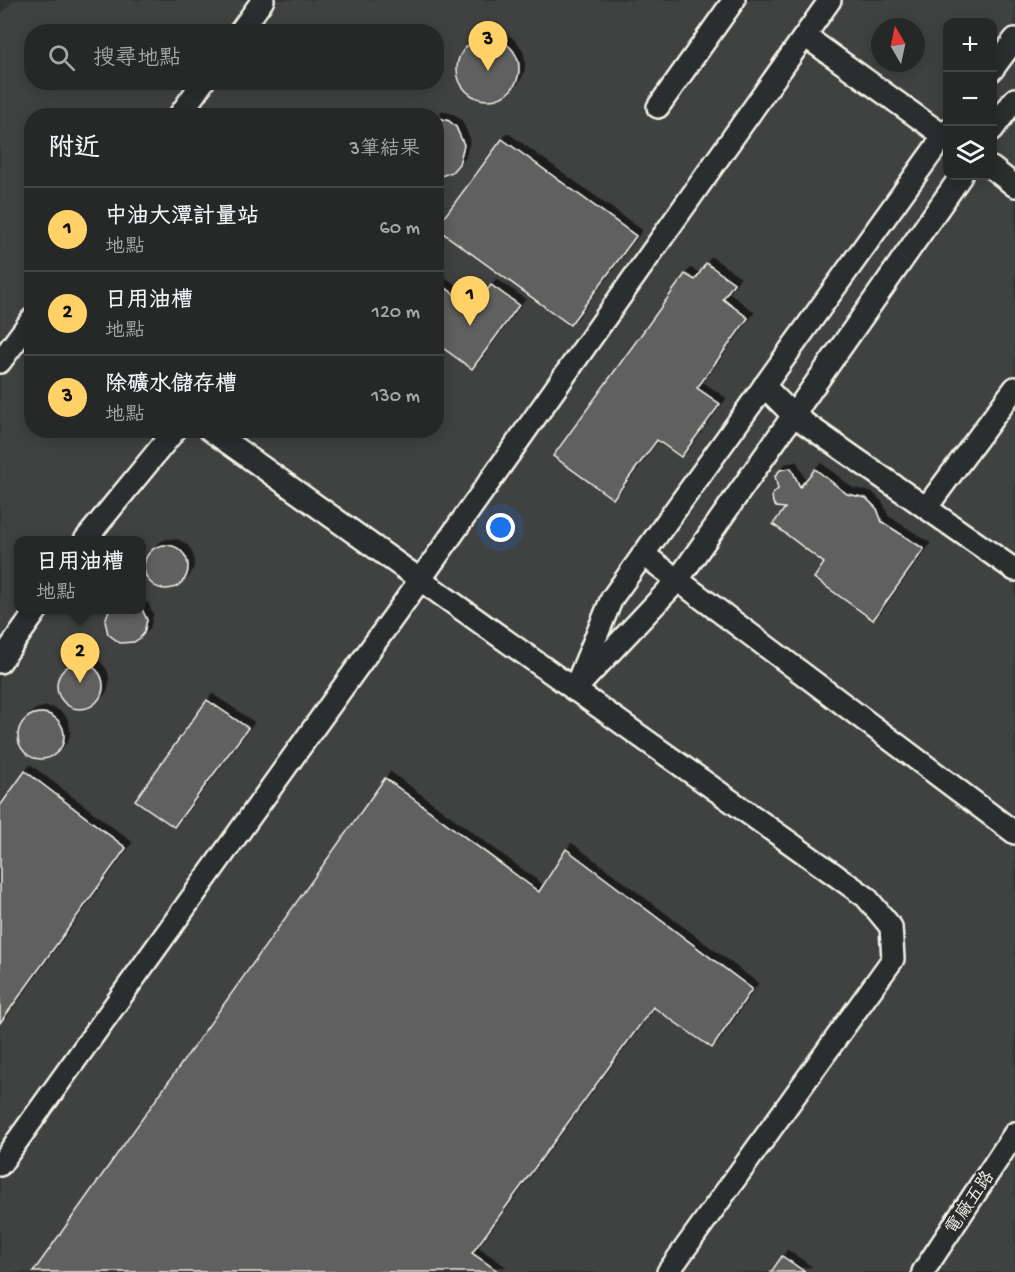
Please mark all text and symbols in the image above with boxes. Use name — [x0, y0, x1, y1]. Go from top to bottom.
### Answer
north arrow — [871, 18, 925, 72]
map controls — [943, 18, 997, 180]
button: + — [943, 18, 997, 72]
pin: 3 — [468, 22, 508, 71]
search box — [24, 24, 444, 90]
icon: search — [45, 41, 78, 74]
text: 搜尋地點 — [93, 47, 181, 73]
button: − — [943, 72, 997, 126]
button: layers — [943, 126, 997, 180]
text: 附近 — [48, 135, 100, 166]
text: 3筆結果 — [350, 139, 420, 162]
text: 中油大潭計量站 — [105, 205, 259, 231]
text: 1 — [63, 218, 72, 241]
text: 60 m — [380, 218, 420, 241]
text: 地點 — [105, 237, 145, 260]
pin: 1 — [450, 276, 490, 326]
text: 日用油槽 — [105, 289, 193, 315]
text: 2 — [63, 302, 72, 325]
text: 120 m — [372, 302, 420, 325]
text: 地點 — [105, 321, 145, 344]
text: 除礦水儲存槽 — [105, 373, 237, 399]
text: 3 — [62, 386, 73, 409]
text: 130 m — [371, 386, 420, 409]
text: 地點 — [105, 405, 145, 428]
your location — [486, 513, 515, 542]
popup — [14, 536, 146, 614]
text: 日用油槽 — [36, 551, 124, 577]
text: 地點 — [36, 583, 76, 606]
pin: 2 — [60, 634, 100, 683]
street label: 電廠五路 — [941, 1167, 1000, 1239]

